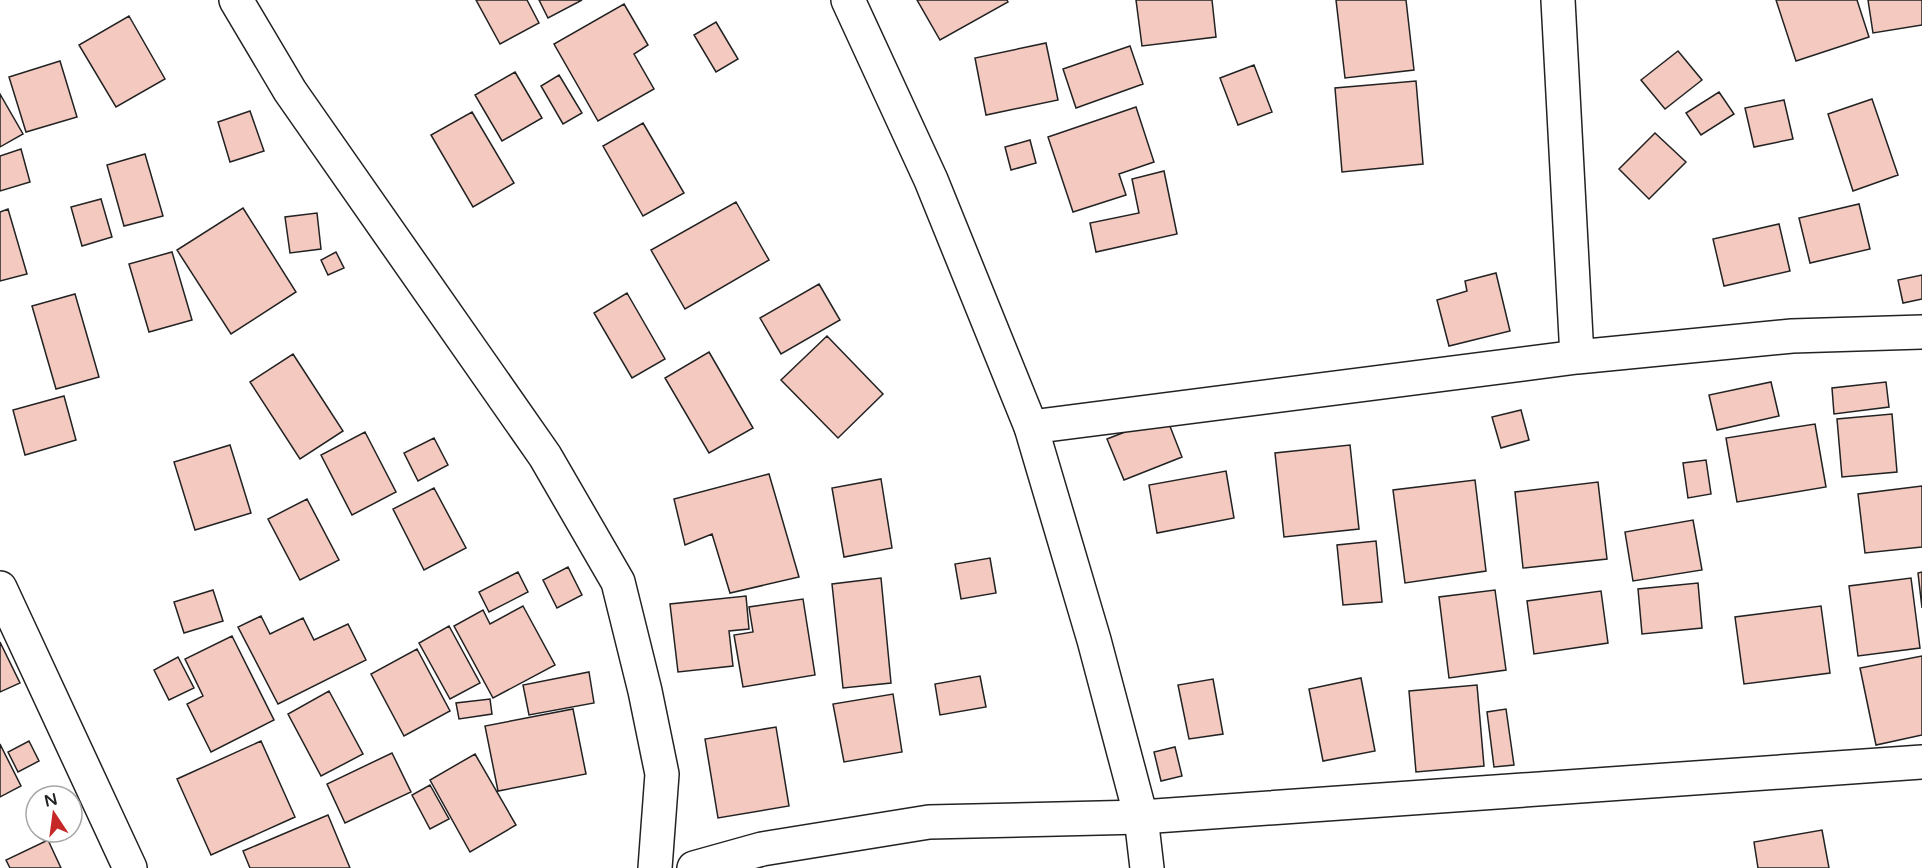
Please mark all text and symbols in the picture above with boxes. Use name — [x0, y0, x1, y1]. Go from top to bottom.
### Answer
north arrow — [24, 784, 84, 844]
text: N — [42, 789, 59, 812]

